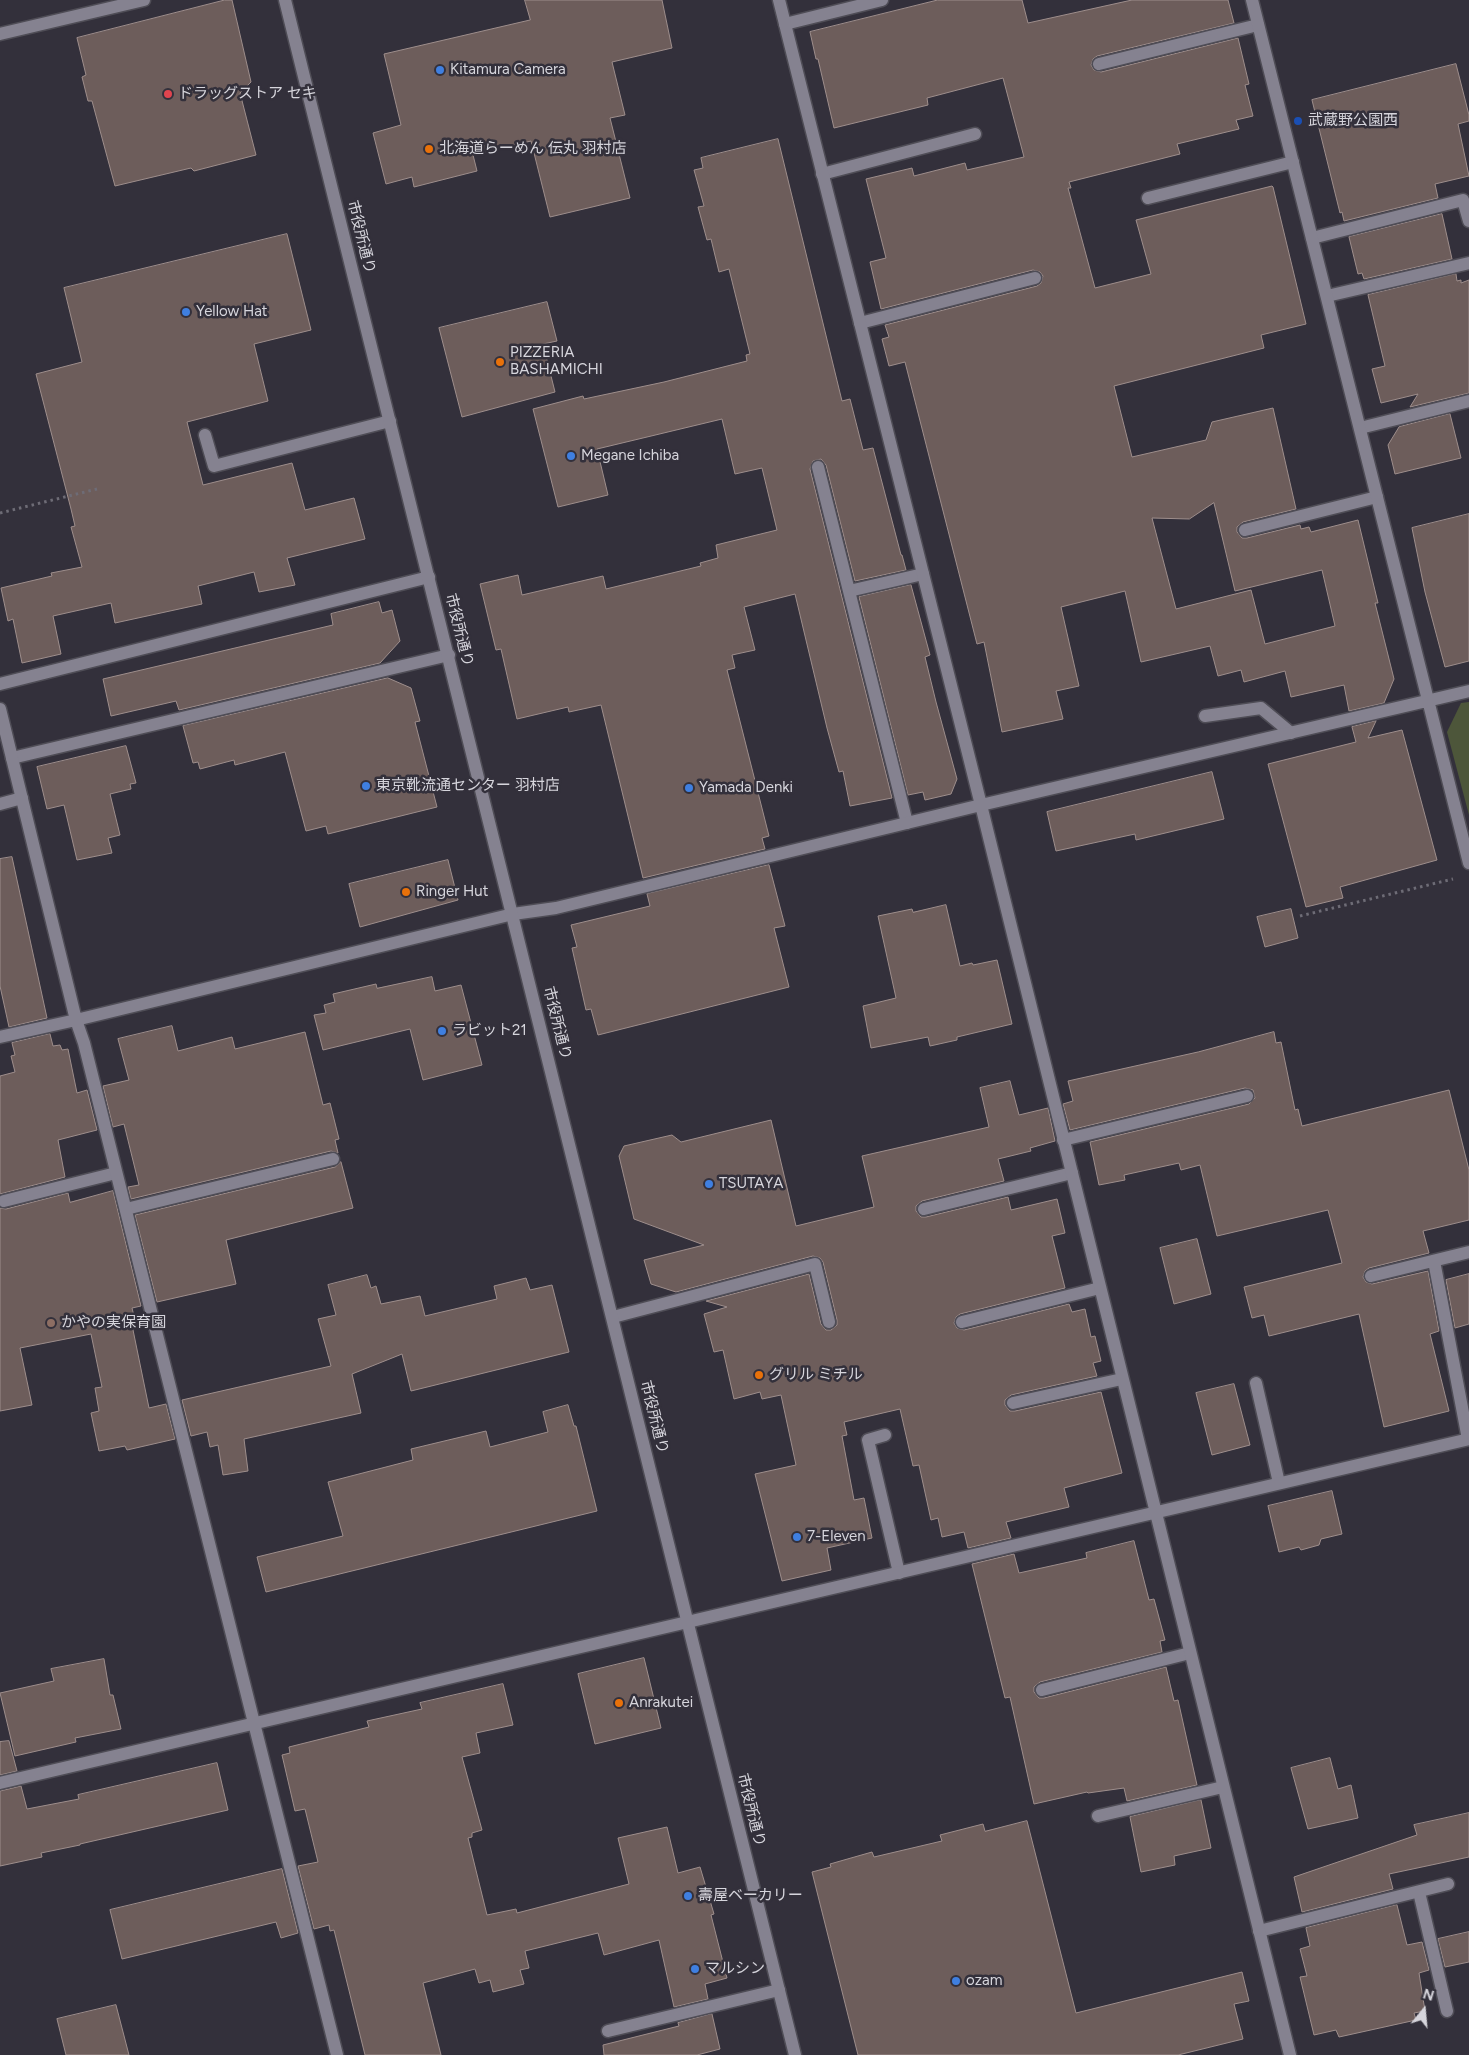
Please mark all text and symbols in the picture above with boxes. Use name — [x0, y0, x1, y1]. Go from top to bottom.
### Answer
place label: Kitamura Camera — [450, 61, 566, 79]
marker: Kitamura Camera — [434, 64, 446, 76]
place label: ドラッグストア セキ — [178, 85, 317, 103]
marker: ドラッグストア セキ — [162, 88, 174, 100]
place label: 武蔵野公園西 — [1308, 112, 1398, 130]
marker: 武蔵野公園西 — [1292, 115, 1304, 127]
place label: 北海道らーめん 伝丸 羽村店 — [439, 140, 626, 158]
marker: 北海道らーめん 伝丸 羽村店 — [423, 143, 435, 155]
street label: 市役所通り — [343, 198, 379, 276]
place label: Yellow Hat — [196, 303, 267, 321]
marker: Yellow Hat — [180, 306, 192, 318]
place label: PIZZERIA BASHAMICHI — [510, 344, 603, 379]
marker: PIZZERIA BASHAMICHI — [494, 356, 506, 368]
place label: Megane Ichiba — [581, 447, 679, 465]
marker: Megane Ichiba — [565, 450, 577, 462]
street label: 市役所通り — [441, 591, 477, 669]
place label: 東京靴流通センター 羽村店 — [376, 777, 560, 795]
place label: Yamada Denki — [699, 779, 793, 797]
marker: 東京靴流通センター 羽村店 — [360, 780, 372, 792]
marker: Yamada Denki — [683, 782, 695, 794]
place label: Ringer Hut — [416, 883, 488, 901]
marker: Ringer Hut — [400, 886, 412, 898]
street label: 市役所通り — [539, 984, 575, 1062]
place label: ラビット21 — [452, 1022, 527, 1040]
marker: ラビット21 — [436, 1025, 448, 1037]
place label: TSUTAYA — [719, 1175, 783, 1193]
marker: TSUTAYA — [703, 1178, 715, 1190]
place label: かやの実保育園 — [61, 1314, 166, 1332]
marker: かやの実保育園 — [45, 1317, 57, 1329]
place label: グリル ミチル — [769, 1366, 863, 1384]
marker: グリル ミチル — [753, 1369, 765, 1381]
street label: 市役所通り — [636, 1378, 672, 1456]
place label: 7-Eleven — [807, 1528, 866, 1546]
marker: 7-Eleven — [791, 1531, 803, 1543]
place label: Anrakutei — [629, 1694, 693, 1712]
marker: Anrakutei — [613, 1697, 625, 1709]
street label: 市役所通り — [733, 1771, 769, 1849]
place label: 壽屋ベーカリー — [698, 1887, 803, 1905]
marker: 壽屋ベーカリー — [682, 1890, 694, 1902]
place label: マルシン — [705, 1960, 765, 1978]
marker: マルシン — [689, 1963, 701, 1975]
place label: ozam — [966, 1972, 1002, 1990]
marker: ozam — [950, 1975, 962, 1987]
north arrow — [1399, 1985, 1449, 2035]
text: N — [1421, 1985, 1436, 2005]

